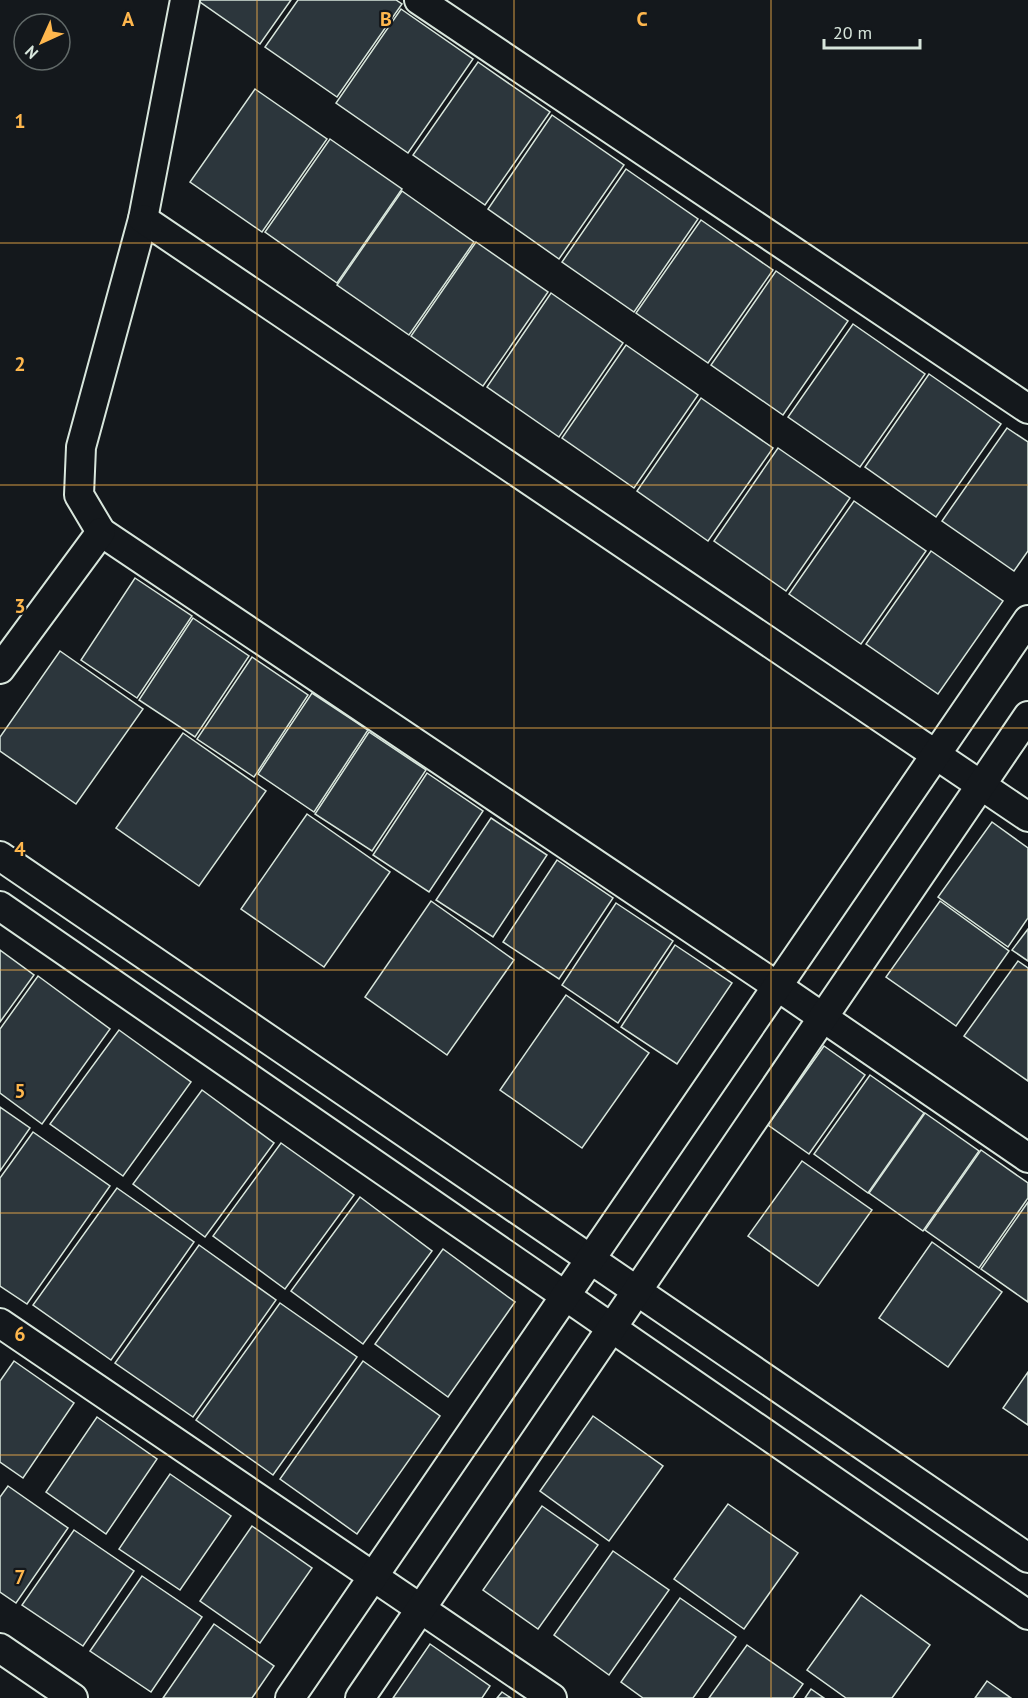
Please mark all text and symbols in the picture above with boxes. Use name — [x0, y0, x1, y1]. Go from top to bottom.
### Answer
text: A — [122, 6, 135, 32]
text: B — [380, 6, 392, 32]
text: C — [636, 6, 648, 32]
north arrow — [12, 12, 72, 72]
scale bar — [824, 12, 920, 50]
text: 20 m — [833, 21, 872, 44]
text: N — [21, 42, 42, 63]
text: 1 — [14, 108, 26, 134]
text: 2 — [14, 351, 26, 377]
text: 3 — [14, 593, 26, 619]
text: 4 — [14, 836, 26, 862]
text: 5 — [14, 1078, 26, 1104]
text: 6 — [14, 1321, 26, 1347]
text: 7 — [14, 1564, 26, 1590]

